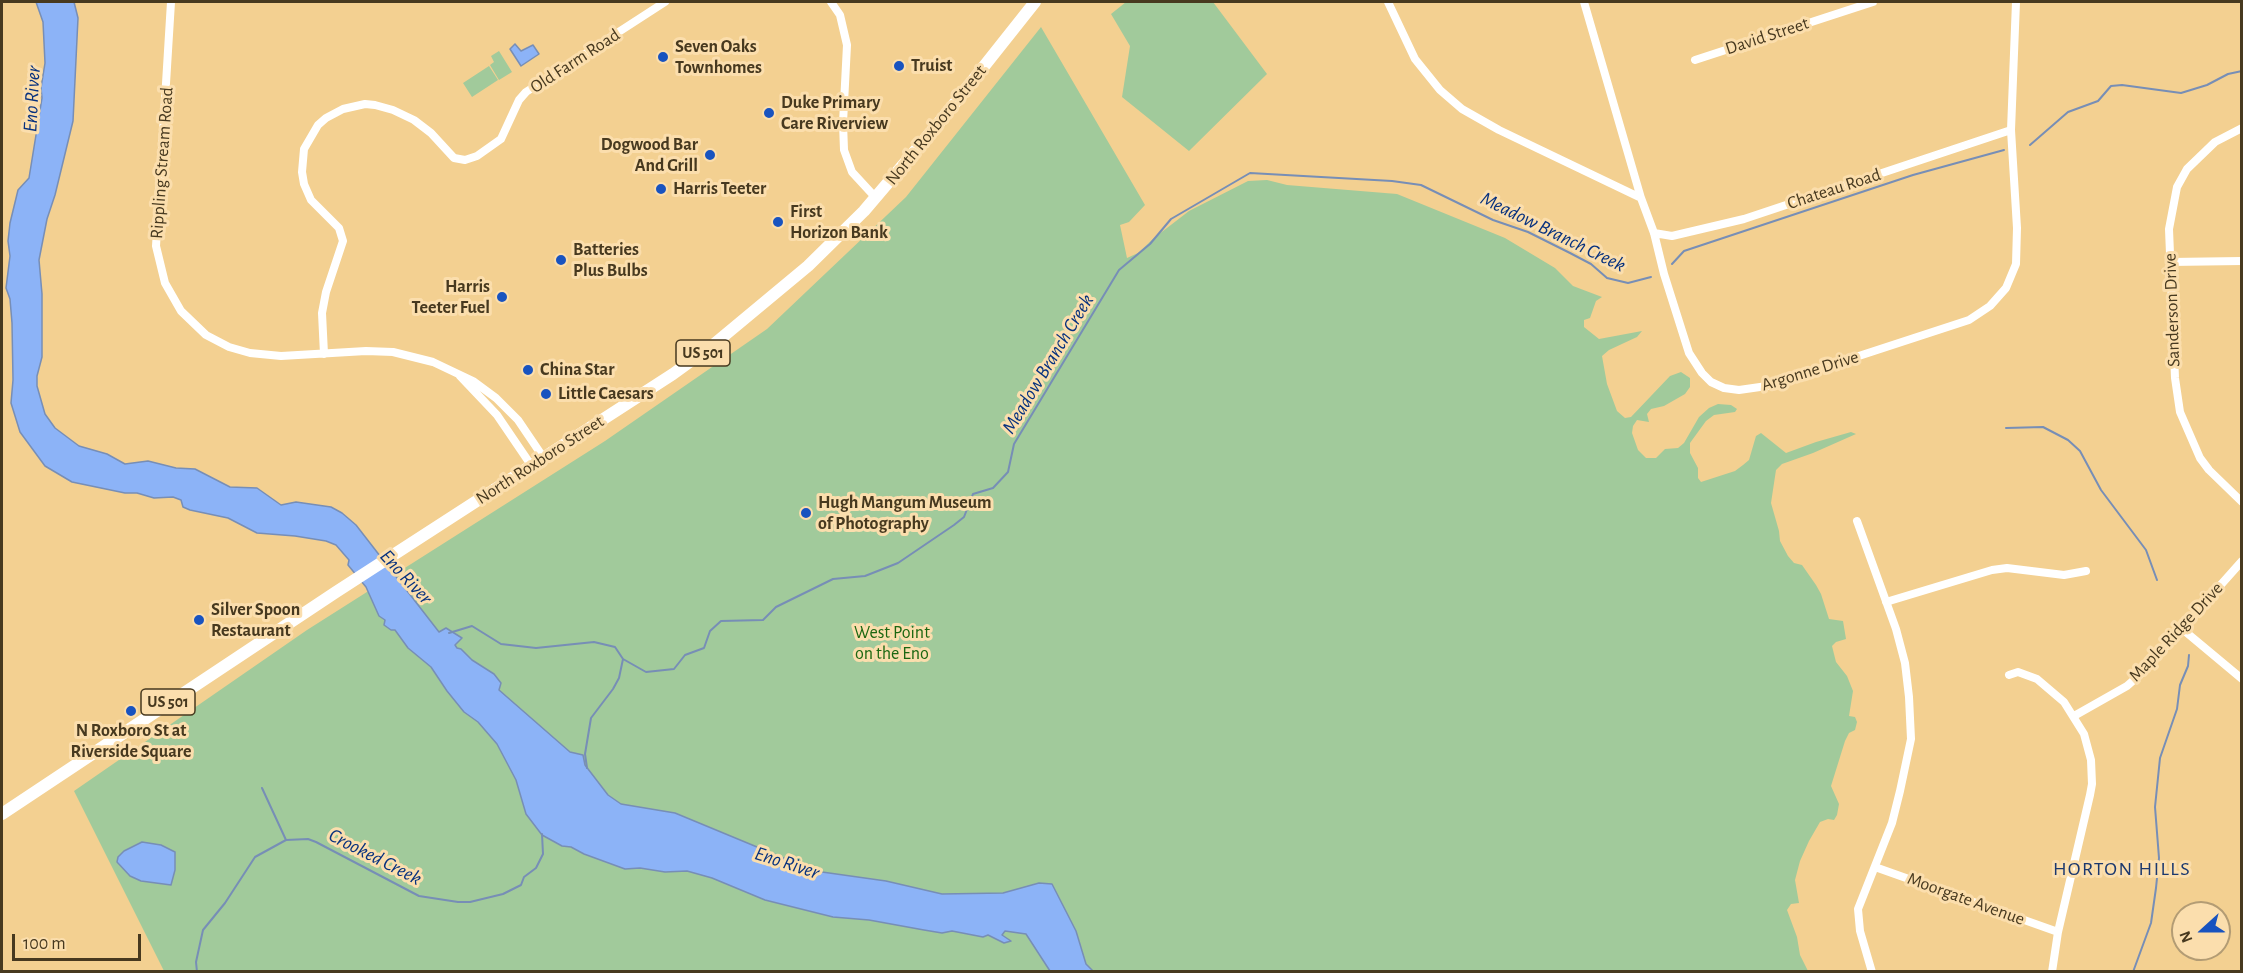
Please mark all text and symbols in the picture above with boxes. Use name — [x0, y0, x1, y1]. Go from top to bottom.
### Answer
street label: David Street — [1723, 12, 1811, 60]
street label: Old Farm Road — [526, 24, 624, 98]
place label: Seven Oaks Townhomes — [675, 36, 762, 78]
marker: Seven Oaks Townhomes — [656, 50, 670, 64]
place label: Truist — [911, 55, 952, 77]
marker: Truist — [892, 59, 906, 73]
street label: North Roxboro Street — [881, 61, 991, 189]
water label: Eno River — [18, 65, 46, 133]
street label: Rippling Stream Road — [146, 86, 178, 240]
place label: Duke Primary Care Riverview — [781, 92, 888, 134]
marker: Duke Primary Care Riverview — [762, 106, 776, 120]
place label: Dogwood Bar And Grill — [601, 134, 698, 176]
marker: Dogwood Bar And Grill — [703, 148, 717, 162]
street label: Chateau Road — [1784, 164, 1884, 214]
place label: Harris Teeter — [673, 178, 766, 200]
marker: Harris Teeter — [654, 182, 668, 196]
water label: Meadow Branch Creek — [1477, 186, 1629, 278]
place label: First Horizon Bank — [790, 201, 888, 244]
marker: First Horizon Bank — [771, 215, 785, 229]
place label: Batteries Plus Bulbs — [573, 239, 648, 282]
marker: Batteries Plus Bulbs — [554, 253, 568, 267]
street label: Sanderson Drive — [2159, 253, 2185, 367]
place label: Harris Teeter Fuel — [412, 276, 490, 318]
marker: Harris Teeter Fuel — [495, 290, 509, 304]
water label: Meadow Branch Creek — [997, 290, 1099, 438]
road number: US 501 — [676, 340, 730, 366]
street label: Argonne Drive — [1759, 346, 1861, 396]
place label: China Star — [540, 359, 614, 381]
marker: China Star — [521, 363, 535, 377]
place label: Little Caesars — [558, 383, 654, 405]
marker: Little Caesars — [539, 387, 553, 401]
street label: North Roxboro Street — [472, 411, 608, 509]
place label: Hugh Mangum Museum of Photography — [818, 492, 992, 534]
marker: Hugh Mangum Museum of Photography — [799, 506, 813, 520]
water label: Eno River — [375, 545, 437, 609]
street label: Maple Ridge Drive — [2124, 578, 2228, 686]
place label: Silver Spoon Restaurant — [211, 599, 300, 642]
marker: Silver Spoon Restaurant — [192, 613, 206, 627]
park label: West Point on the Eno — [854, 622, 930, 664]
road number: US 501 — [141, 689, 195, 715]
marker: N Roxboro St at Riverside Square — [124, 704, 138, 718]
place label: N Roxboro St at Riverside Square — [71, 720, 191, 762]
water label: Crooked Creek — [324, 823, 426, 891]
water label: Eno River — [752, 841, 822, 885]
district label: HORTON HILLS — [2053, 857, 2191, 881]
street label: Moorgate Avenue — [1904, 868, 2028, 930]
north arrow — [2171, 901, 2231, 961]
scale bar — [15, 922, 144, 960]
text: N — [2177, 929, 2196, 945]
text: 100 m — [23, 935, 66, 953]

